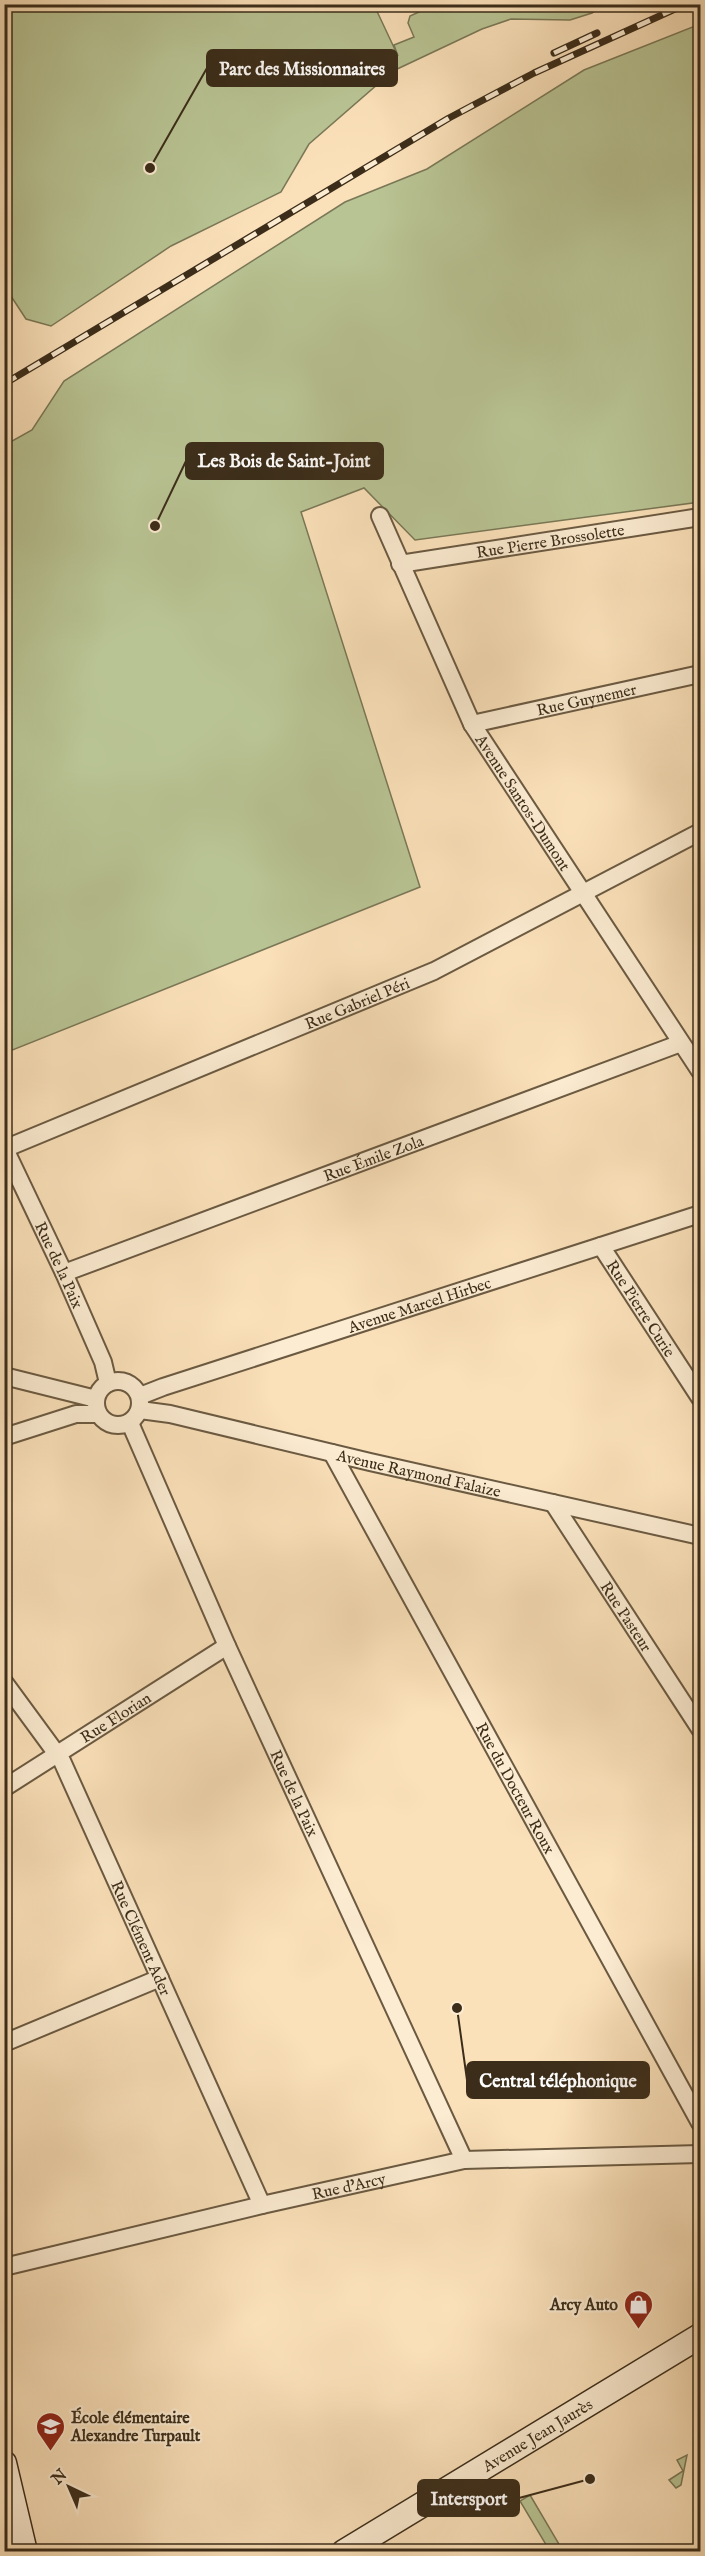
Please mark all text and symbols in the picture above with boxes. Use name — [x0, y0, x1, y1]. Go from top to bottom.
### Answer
callout: Parc des Missionnaires — [207, 50, 397, 86]
text: Parc des Missionnaires — [219, 59, 386, 82]
callout: Les Bois de Saint-Joint — [186, 443, 383, 479]
text: Les Bois de Saint-Joint — [198, 451, 371, 474]
street label: Rue Pierre Brossolette — [475, 521, 626, 564]
street label: Rue Guynemer — [535, 680, 639, 722]
street label: Avenue Santos-Dumont — [469, 730, 574, 876]
street label: Rue Gabriel Péri — [302, 974, 413, 1035]
street label: Rue Émile Zola — [321, 1132, 427, 1187]
street label: Rue de la Paix — [29, 1219, 86, 1312]
street label: Rue Pierre Curie — [601, 1257, 679, 1361]
street label: Avenue Marcel Hirbec — [345, 1274, 494, 1339]
street label: Avenue Raymond Falaize — [333, 1446, 502, 1503]
street label: Rue Pasteur — [595, 1578, 655, 1656]
street label: Rue Florian — [77, 1689, 156, 1749]
street label: Rue du Docteur Roux — [470, 1719, 558, 1858]
street label: Rue de la Paix — [264, 1747, 322, 1841]
street label: Rue Clément Ader — [105, 1878, 174, 1999]
callout: Central téléphonique — [467, 2062, 649, 2098]
text: Central téléphonique — [479, 2071, 637, 2094]
street label: Rue d'Arcy — [310, 2170, 388, 2206]
shop icon: Arcy Auto — [623, 2288, 655, 2330]
place label: Arcy Auto — [549, 2296, 618, 2316]
street label: Avenue Jean Jaurès — [479, 2395, 597, 2478]
place label: École élémentaire Alexandre Turpault — [70, 2407, 201, 2447]
school or university icon: École élémentaire Alexandre Turpault — [34, 2410, 66, 2452]
north arrow — [39, 2457, 99, 2517]
text: N — [47, 2466, 72, 2490]
callout: Intersport — [418, 2480, 519, 2516]
text: Intersport — [431, 2489, 508, 2512]

